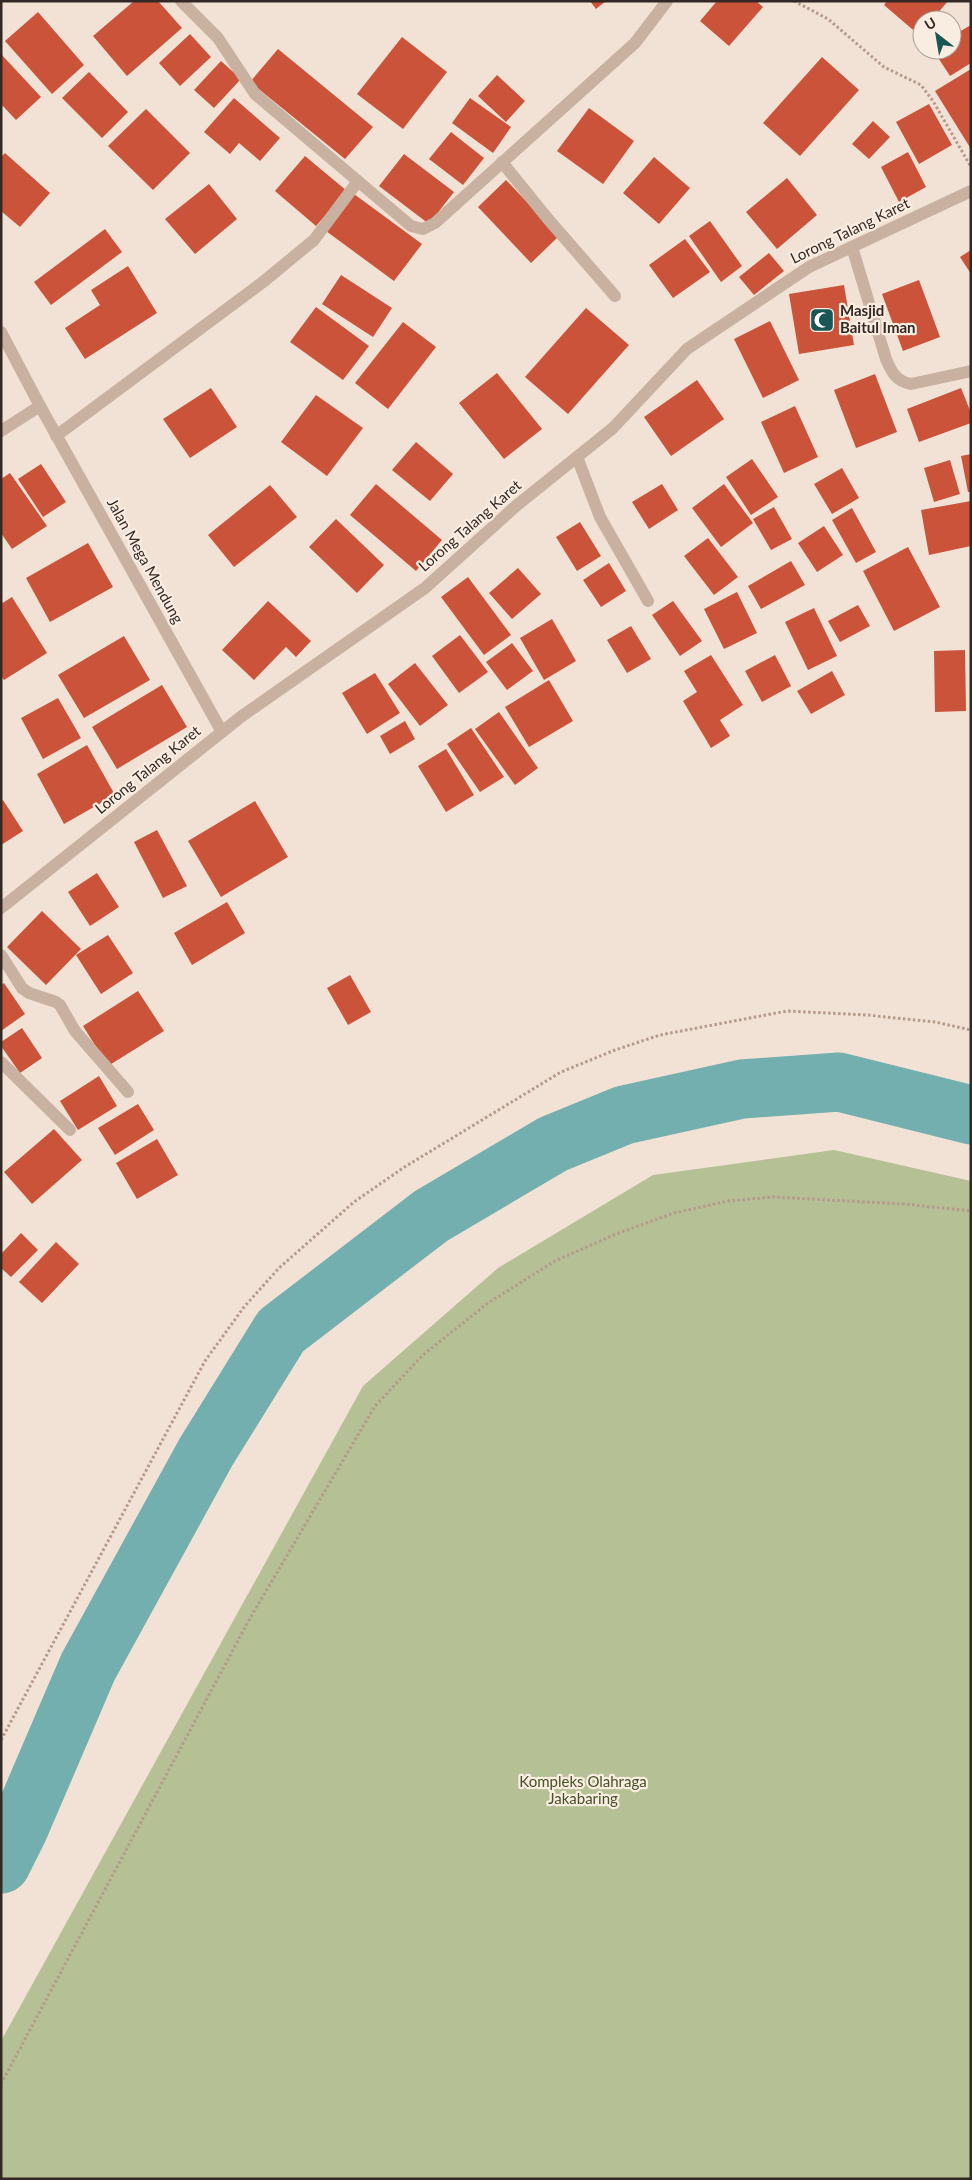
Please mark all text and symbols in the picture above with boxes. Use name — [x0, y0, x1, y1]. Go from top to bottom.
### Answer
north arrow — [912, 10, 962, 60]
text: U — [921, 13, 939, 33]
street label: Lorong Talang Karet — [787, 193, 913, 267]
place label: Masjid Baitul Iman — [840, 301, 916, 336]
mosque icon: Masjid Baitul Iman — [809, 307, 835, 333]
street label: Lorong Talang Karet — [414, 475, 525, 575]
street label: Jalan Mega Mendung — [104, 495, 188, 626]
street label: Lorong Talang Karet — [91, 721, 204, 817]
park label: Kompleks Olahraga Jakabaring — [519, 1772, 647, 1807]

